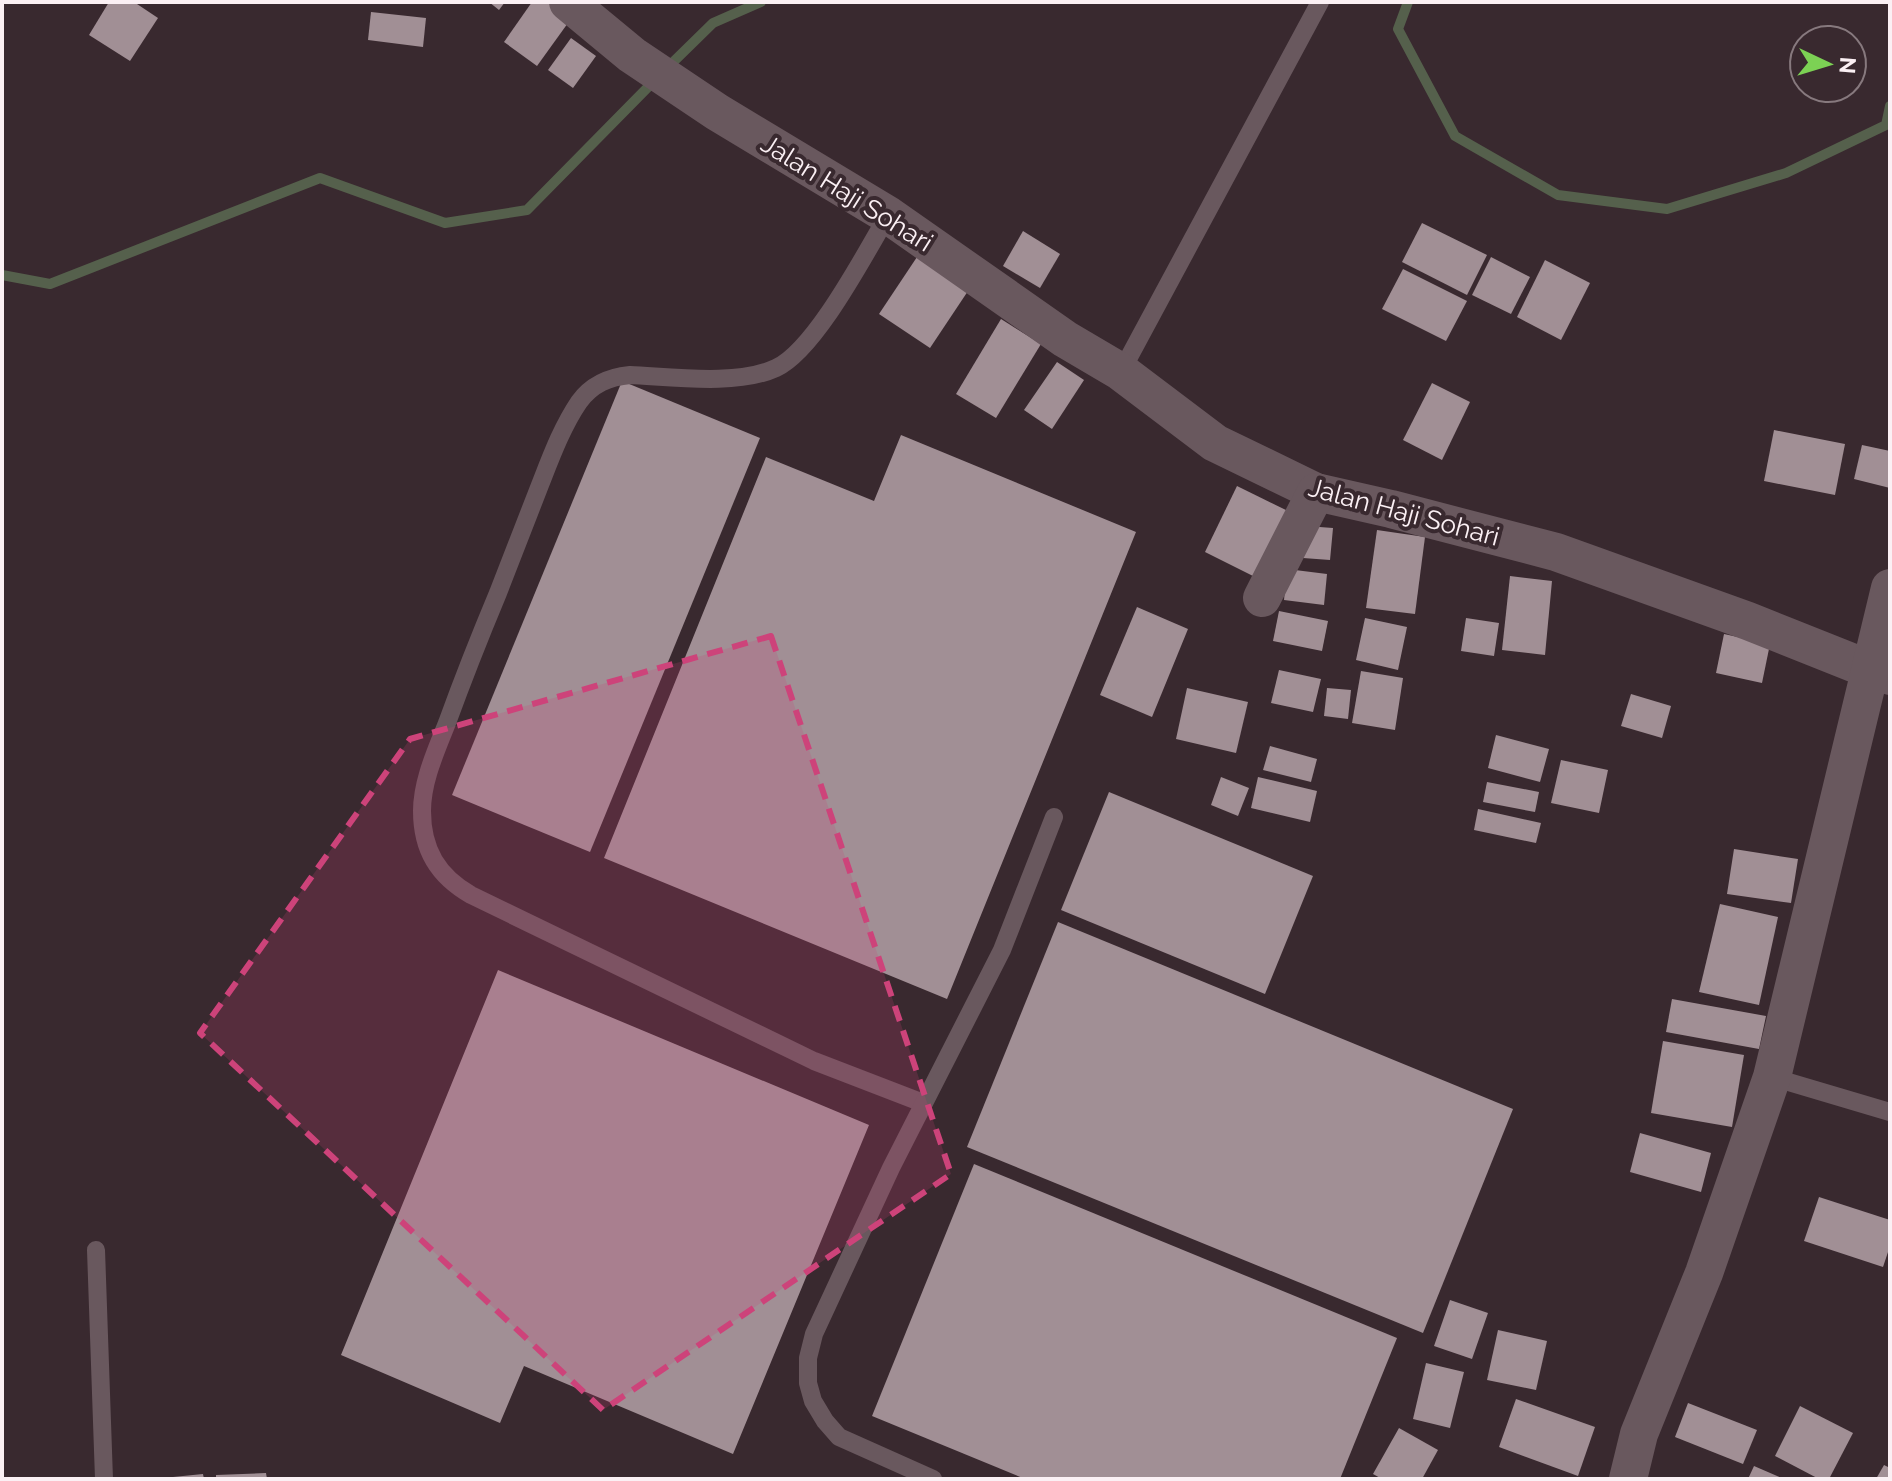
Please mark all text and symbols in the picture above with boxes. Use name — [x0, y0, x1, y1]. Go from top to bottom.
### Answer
north arrow — [1788, 24, 1868, 104]
text: N — [1834, 56, 1862, 75]
street label: Jalan Haji Sohari — [756, 128, 938, 258]
street label: Jalan Haji Sohari — [1305, 472, 1503, 552]

